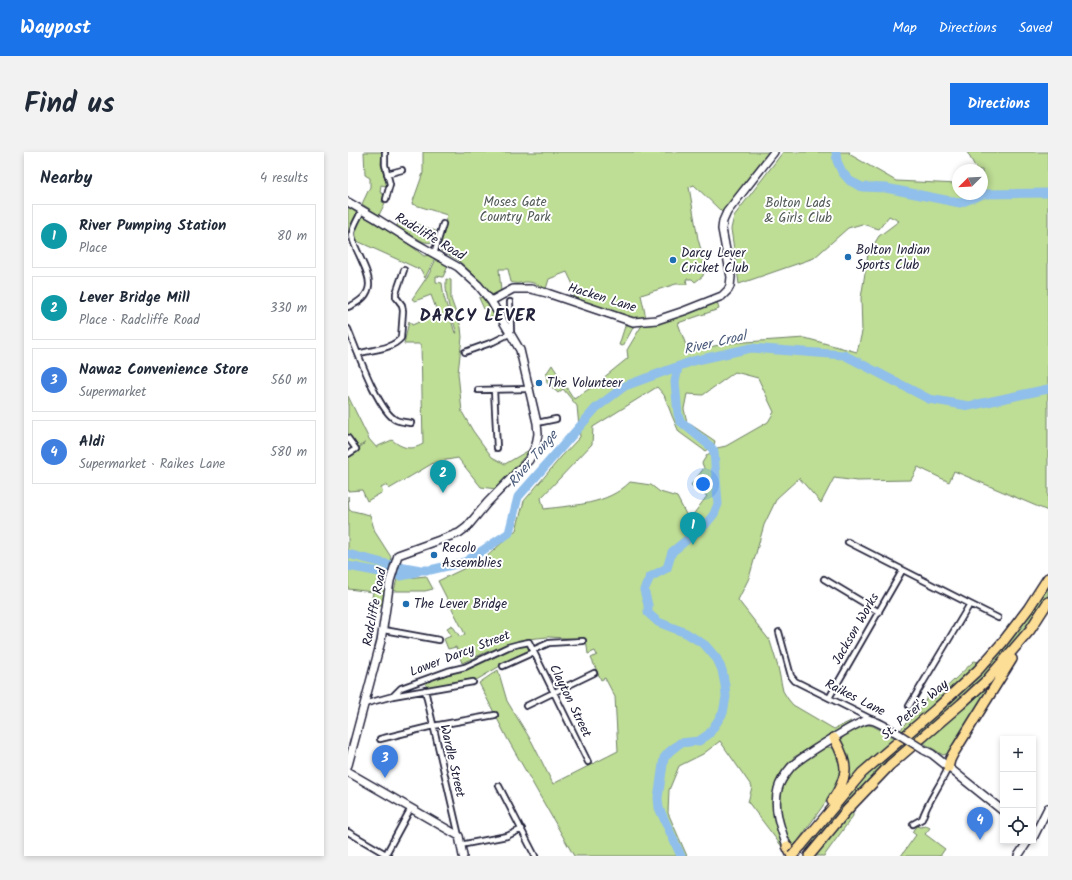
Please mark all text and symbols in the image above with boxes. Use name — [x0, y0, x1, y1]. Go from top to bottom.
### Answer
text: Waypost — [20, 13, 91, 43]
text: Map — [892, 17, 917, 39]
text: Directions — [939, 17, 997, 39]
text: Saved — [1019, 17, 1052, 39]
text: Find us — [24, 82, 115, 127]
button: Directions — [950, 83, 1048, 125]
north arrow — [952, 164, 988, 200]
text: Nearby — [40, 165, 92, 192]
text: 4 results — [260, 168, 308, 189]
park label: Moses Gate Country Park — [479, 192, 551, 228]
park label: Bolton Lads & Girls Club — [764, 193, 832, 229]
street label: Radcliffe Road — [391, 208, 470, 267]
text: River Pumping Station — [79, 214, 226, 238]
text: 1 — [52, 226, 56, 247]
text: 80 m — [277, 226, 307, 247]
text: Place — [79, 238, 107, 259]
place label: Bolton Indian Sports Club — [856, 240, 930, 276]
place label: Darcy Lever Cricket Club — [681, 243, 748, 279]
marker: Bolton Indian Sports Club — [843, 252, 853, 262]
marker: Darcy Lever Cricket Club — [668, 255, 678, 265]
street label: Hacken Lane — [565, 278, 639, 318]
text: Lever Bridge Mill — [79, 286, 190, 310]
text: 2 — [50, 298, 58, 319]
text: 330 m — [270, 298, 307, 319]
district label: DARCY LEVER — [419, 303, 537, 330]
text: Place · Radcliffe Road — [79, 310, 200, 331]
water label: River Croal — [682, 325, 751, 361]
text: Nawaz Convenience Store — [79, 358, 248, 382]
text: 3 — [50, 370, 58, 391]
text: 560 m — [271, 370, 307, 391]
place label: The Volunteer — [547, 373, 623, 394]
marker: The Volunteer — [534, 378, 544, 388]
text: Supermarket — [79, 382, 146, 403]
water label: River Tonge — [503, 425, 564, 492]
text: Aldi — [79, 430, 104, 454]
text: 4 — [50, 442, 58, 463]
text: 580 m — [270, 442, 307, 463]
text: Supermarket · Raikes Lane — [79, 454, 225, 475]
pin: 2 — [430, 460, 456, 493]
your location — [693, 474, 713, 494]
pin: 1 — [680, 512, 706, 545]
place label: Recolo Assemblies — [442, 538, 502, 574]
marker: Recolo Assemblies — [429, 550, 439, 560]
street label: Radcliffe Road — [357, 566, 393, 648]
street label: Jackson Works — [827, 589, 885, 669]
place label: The Lever Bridge — [414, 594, 507, 615]
marker: The Lever Bridge — [401, 599, 411, 609]
street label: Lower Darcy Street — [407, 625, 514, 683]
street label: Clayton Street — [543, 661, 597, 742]
street label: Raikes Lane — [821, 674, 889, 722]
street label: St. Peter's Way — [877, 674, 954, 745]
street label: Wardle Street — [433, 722, 471, 800]
map controls — [1000, 736, 1036, 844]
button: + — [1000, 736, 1036, 772]
pin: 3 — [372, 745, 398, 778]
button: − — [1000, 772, 1036, 808]
pin: 4 — [967, 807, 993, 840]
button: locate — [1000, 808, 1036, 844]

